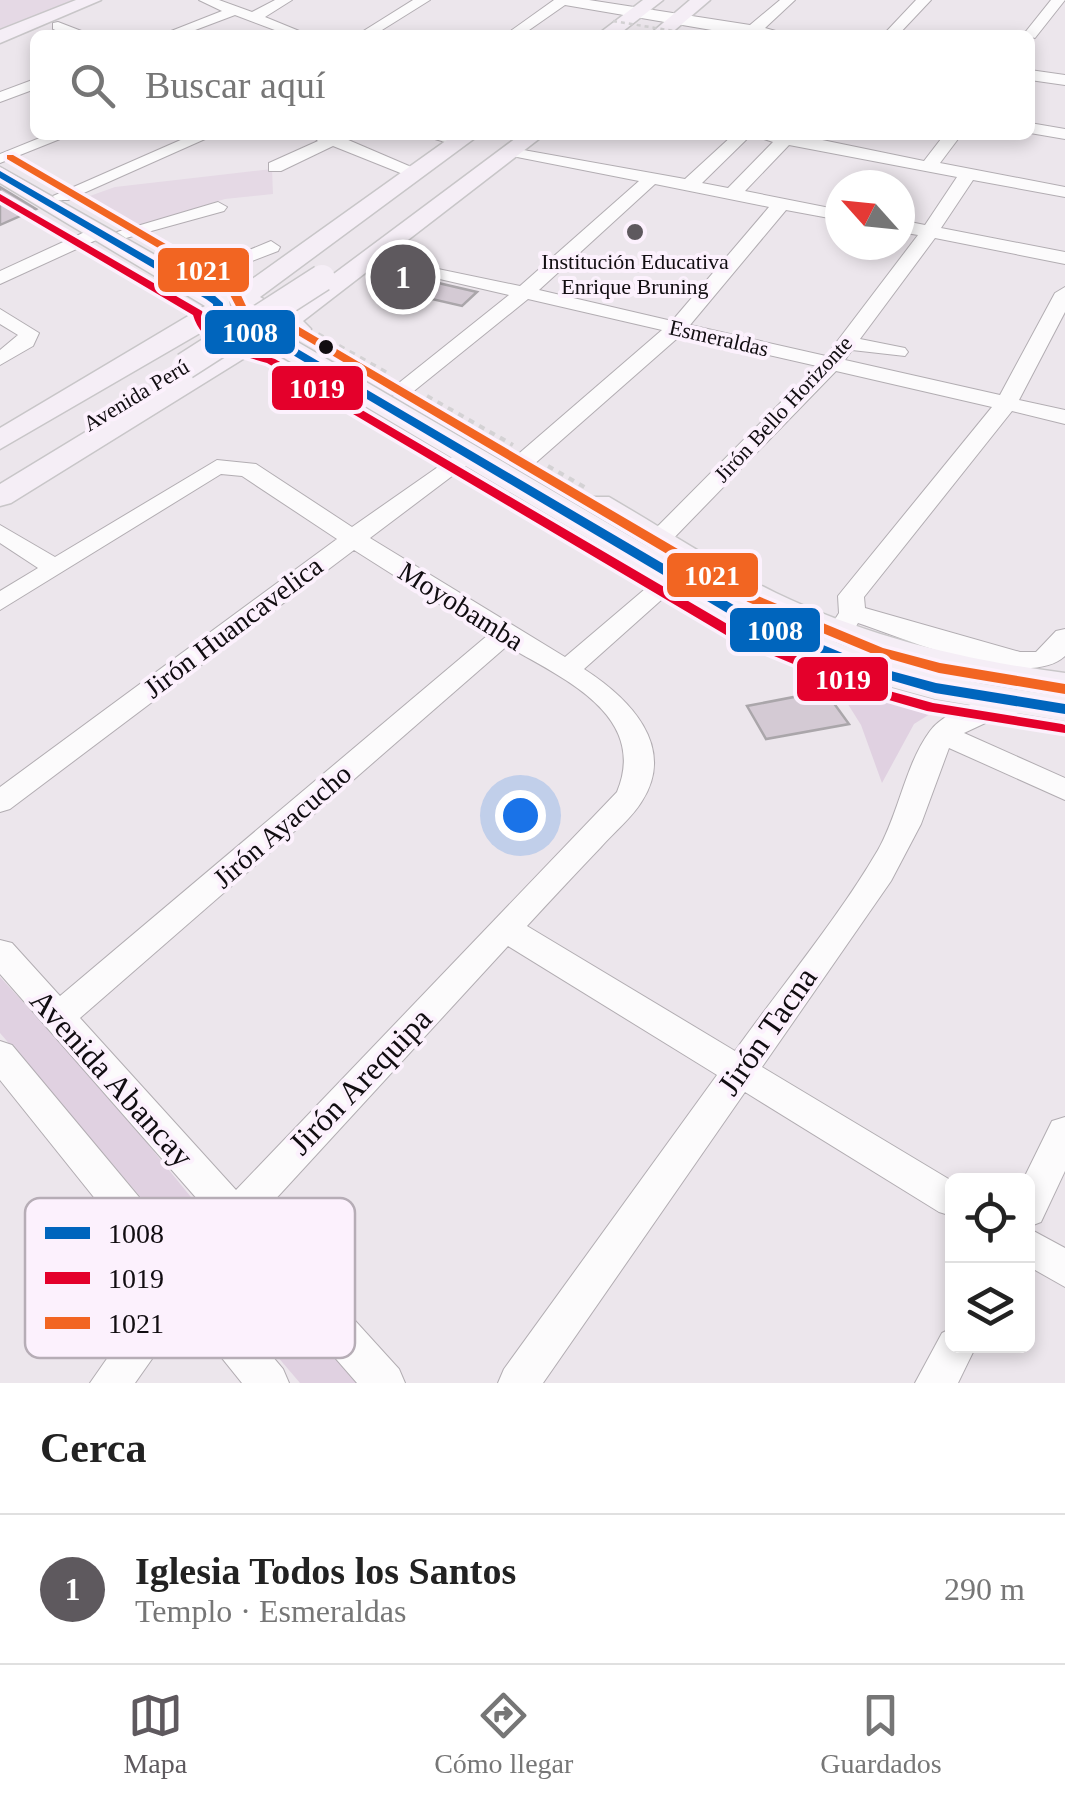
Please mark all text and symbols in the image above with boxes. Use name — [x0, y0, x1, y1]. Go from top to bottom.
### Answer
search box — [30, 30, 1035, 140]
icon: search — [65, 58, 120, 113]
text: Buscar aquí — [145, 64, 325, 106]
north arrow — [825, 170, 915, 260]
marker: Institución Educativa Enrique Bruning — [624, 221, 646, 243]
pin: 1 — [370, 240, 436, 314]
line badge: 1021 — [156, 246, 251, 294]
place label: Institución Educativa Enrique Bruning — [541, 249, 729, 299]
text: 1021 — [175, 255, 231, 286]
line badge: 1008 — [203, 308, 297, 356]
street label: Esmeraldas — [667, 314, 771, 362]
text: 1008 — [222, 317, 278, 348]
street label: Jirón Bello Horizonte — [709, 331, 857, 487]
unlabelled marker — [316, 337, 336, 357]
street label: Avenida Perú — [79, 354, 193, 436]
line badge: 1019 — [270, 364, 365, 412]
text: 1019 — [289, 373, 345, 404]
street label: Jirón Huancavelica — [138, 549, 329, 704]
line badge: 1021 — [665, 551, 760, 599]
street label: Moyobamba — [393, 555, 530, 657]
text: 1021 — [684, 560, 740, 591]
line badge: 1008 — [728, 606, 822, 654]
text: 1008 — [747, 615, 803, 646]
line badge: 1019 — [795, 655, 890, 703]
text: 1019 — [815, 664, 871, 695]
street label: Jirón Ayacucho — [207, 758, 357, 894]
your location — [495, 790, 546, 841]
street label: Jirón Tacna — [710, 960, 824, 1102]
street label: Avenida Abancay — [23, 982, 201, 1174]
street label: Jirón Arequipa — [281, 1000, 439, 1162]
map controls — [945, 1173, 1035, 1353]
button: locate — [945, 1173, 1035, 1263]
legend — [25, 1198, 355, 1358]
text: 1008 — [108, 1218, 164, 1249]
text: 1019 — [108, 1263, 164, 1294]
button: layers — [945, 1263, 1035, 1353]
text: 1021 — [108, 1308, 164, 1339]
text: Cerca — [40, 1425, 147, 1471]
text: Iglesia Todos los Santos — [135, 1550, 516, 1592]
text: 1 — [65, 1571, 81, 1607]
text: 290 m — [944, 1571, 1025, 1607]
text: Templo · Esmeraldas — [135, 1593, 406, 1629]
tab: Mapa — [123, 1688, 187, 1780]
tab: Cómo llegar — [434, 1688, 573, 1780]
tab: Guardados — [820, 1688, 942, 1780]

